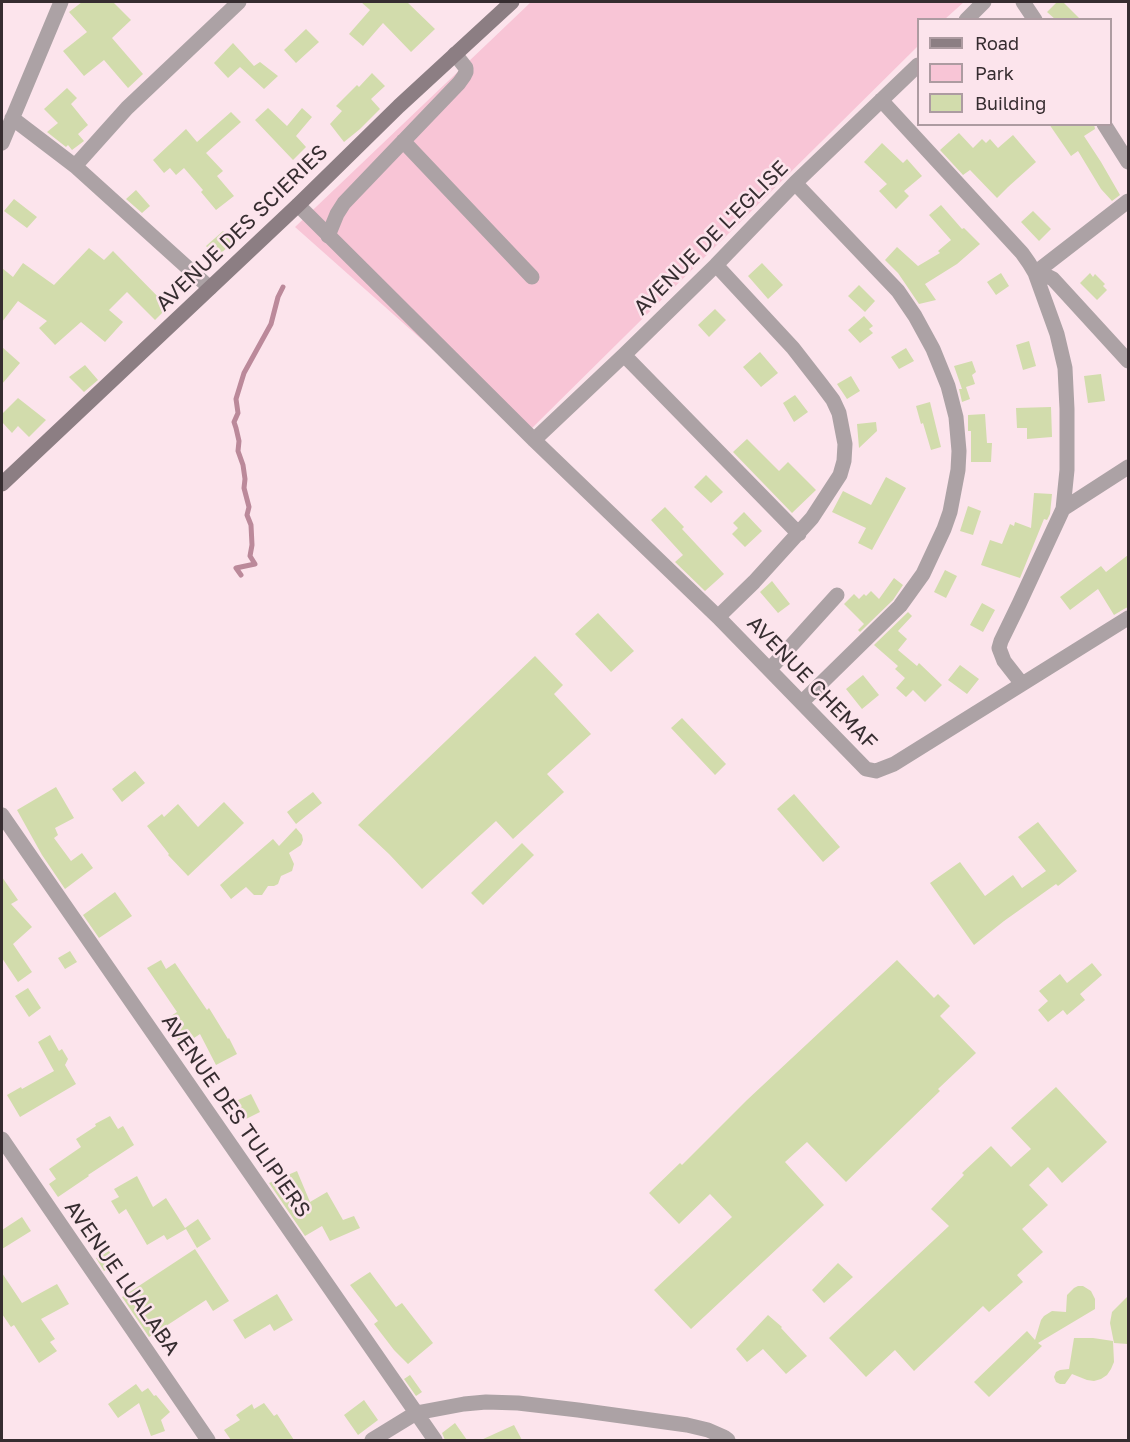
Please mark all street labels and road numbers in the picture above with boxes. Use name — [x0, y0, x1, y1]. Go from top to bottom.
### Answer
street label: AVENUE DES SCIERIES — [151, 139, 333, 317]
street label: AVENUE DE L'EGLISE — [629, 156, 793, 320]
street label: AVENUE CHEMAF — [742, 611, 882, 755]
street label: AVENUE DES TULIPIERS — [156, 1009, 316, 1223]
street label: AVENUE LUALABA — [59, 1196, 185, 1360]

